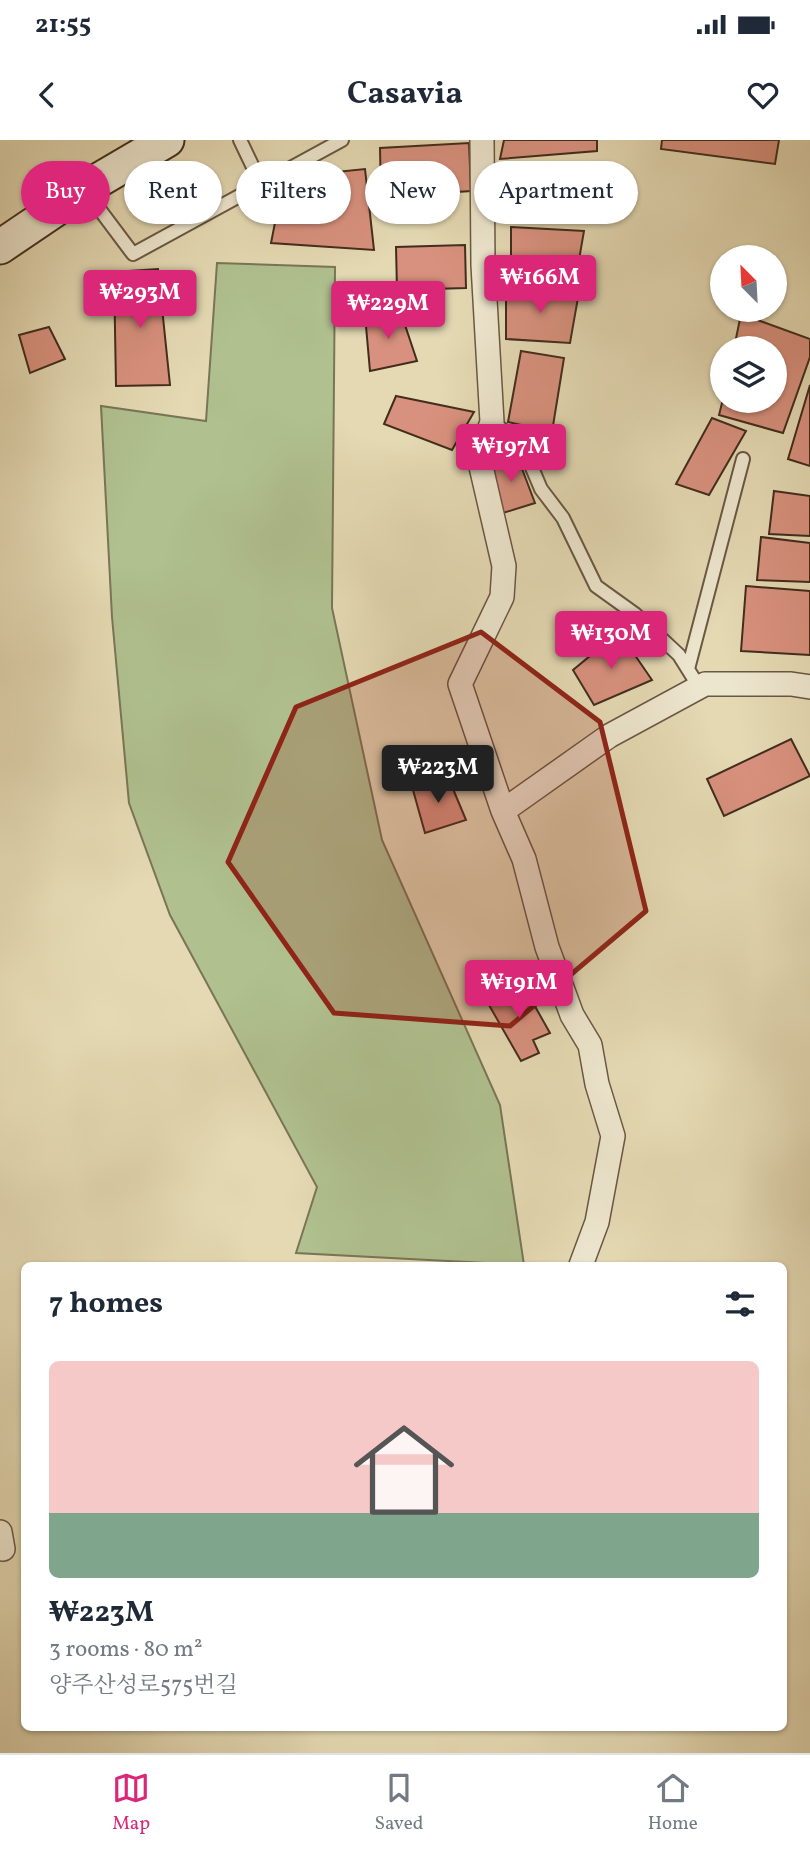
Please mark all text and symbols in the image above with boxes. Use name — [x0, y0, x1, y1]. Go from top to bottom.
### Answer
text: 21:55 — [35, 7, 91, 43]
text: Casavia — [347, 73, 463, 117]
icon: back — [28, 76, 66, 114]
icon: heart — [744, 76, 782, 114]
chip: Buy — [21, 161, 110, 224]
chip: Rent — [124, 161, 222, 224]
chip: Filters — [236, 161, 351, 224]
chip: New — [365, 161, 460, 224]
chip: Apartment — [474, 161, 638, 224]
north arrow — [710, 245, 788, 322]
map controls — [710, 245, 787, 413]
pin: ₩166M — [491, 256, 589, 315]
text: ₩166M — [500, 262, 580, 294]
pin: ₩293M — [91, 270, 189, 330]
text: ₩293M — [99, 277, 181, 309]
pin: ₩229M — [339, 282, 437, 341]
text: ₩229M — [347, 288, 429, 320]
button: layers — [710, 336, 787, 413]
pin: ₩197M — [462, 424, 560, 484]
text: ₩197M — [472, 431, 550, 463]
pin: ₩130M — [562, 612, 660, 671]
text: ₩130M — [571, 618, 651, 650]
pin: ₩223M — [389, 746, 487, 805]
text: ₩223M — [398, 752, 478, 784]
pin: ₩191M — [470, 960, 568, 1020]
text: ₩191M — [481, 967, 557, 999]
text: 7 homes — [49, 1283, 163, 1325]
icon: filters — [721, 1285, 759, 1323]
icon: home — [341, 1407, 467, 1533]
text: ₩223M — [49, 1592, 154, 1634]
text: 3 rooms · 80 m² — [49, 1634, 202, 1666]
text: 양주산성로575번길 — [49, 1670, 238, 1702]
tab: Map — [112, 1769, 150, 1837]
tab: Saved — [374, 1769, 423, 1837]
tab: Home — [648, 1769, 698, 1837]

